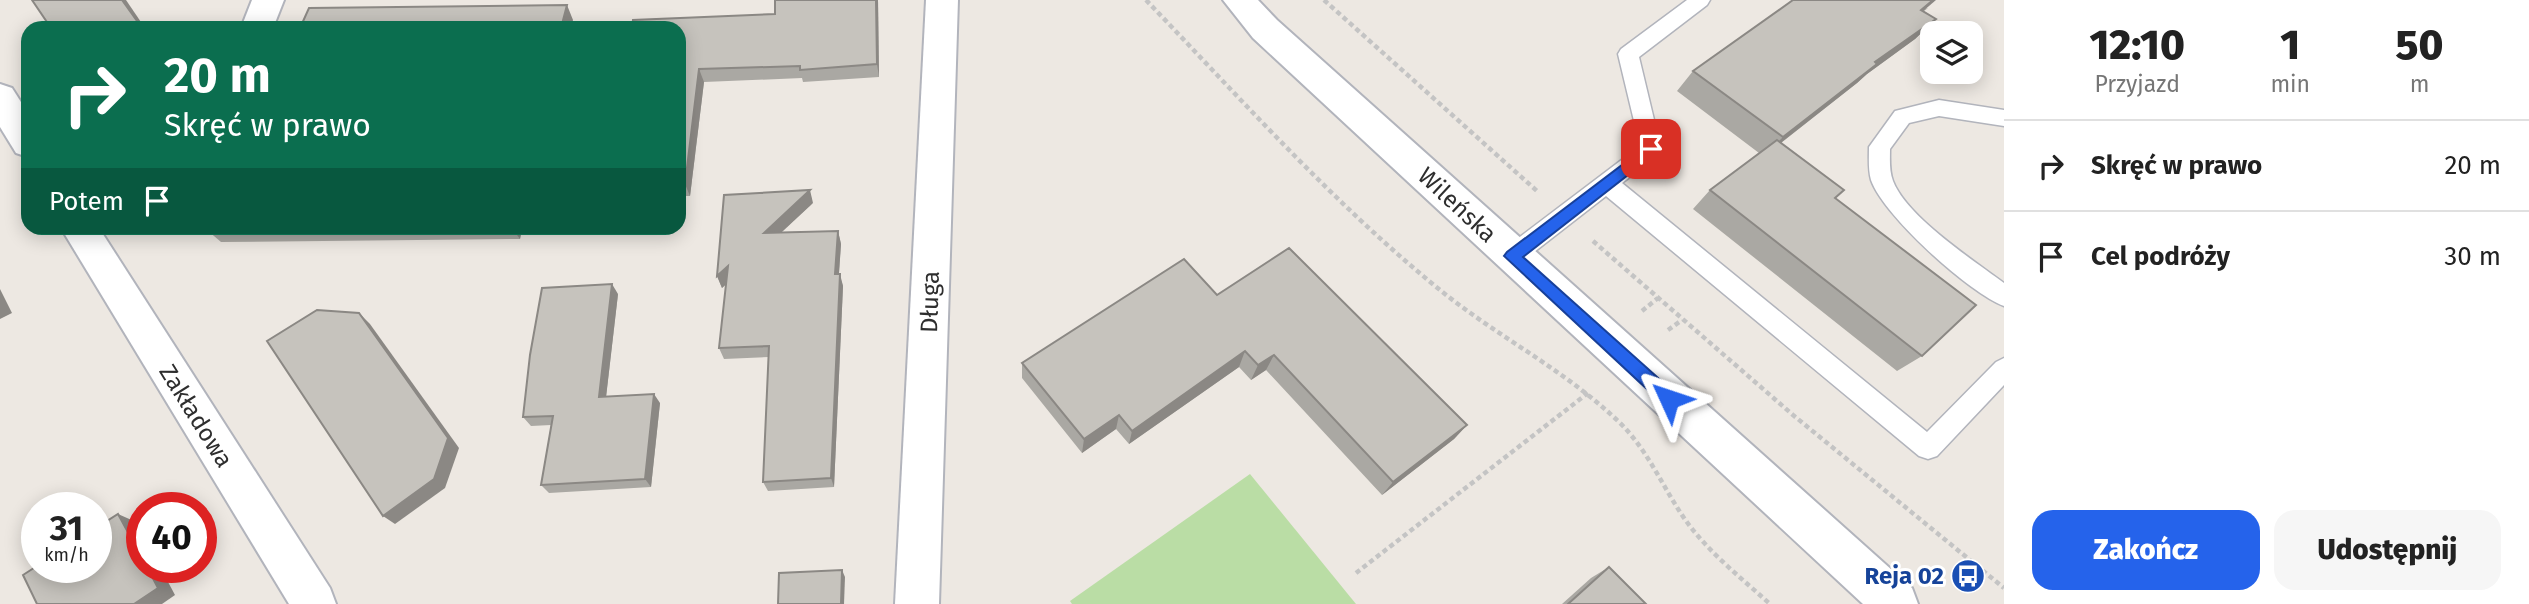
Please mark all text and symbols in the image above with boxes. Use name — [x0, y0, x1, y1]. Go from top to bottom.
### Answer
text: 12:10 — [2090, 20, 2185, 70]
text: 1 — [2280, 20, 2300, 70]
text: 50 — [2396, 20, 2443, 70]
map controls — [1920, 21, 1983, 84]
button: layers — [1920, 21, 1983, 84]
text: 20 m — [164, 46, 271, 105]
icon: right — [49, 49, 140, 140]
text: Przyjazd — [2094, 70, 2180, 98]
text: min — [2270, 70, 2310, 98]
text: m — [2410, 70, 2429, 98]
text: Skręć w prawo — [164, 106, 371, 144]
pin — [1621, 119, 1681, 179]
icon: arrive — [1632, 130, 1670, 168]
icon: right — [2032, 147, 2070, 185]
text: Skręć w prawo — [2091, 150, 2262, 181]
text: 20 m — [2444, 150, 2501, 181]
street label: Wileńska — [1412, 162, 1502, 248]
icon: arrive — [138, 182, 176, 220]
text: Potem — [49, 186, 124, 217]
icon: arrive — [2032, 238, 2070, 276]
text: Cel podróży — [2091, 241, 2230, 272]
text: 30 m — [2444, 241, 2501, 272]
street label: Długa — [915, 271, 945, 333]
street label: Zakładowa — [153, 359, 239, 473]
position arrow — [1632, 362, 1706, 436]
speed limit sign: 40 — [126, 492, 217, 583]
text: 31 — [50, 507, 83, 549]
button: Zakończ — [2032, 510, 2260, 590]
button: Udostępnij — [2274, 510, 2501, 590]
text: km/h — [44, 544, 89, 566]
bus stop icon: Reja 02 — [1949, 557, 1987, 595]
place label: Reja 02 — [1865, 562, 1944, 590]

